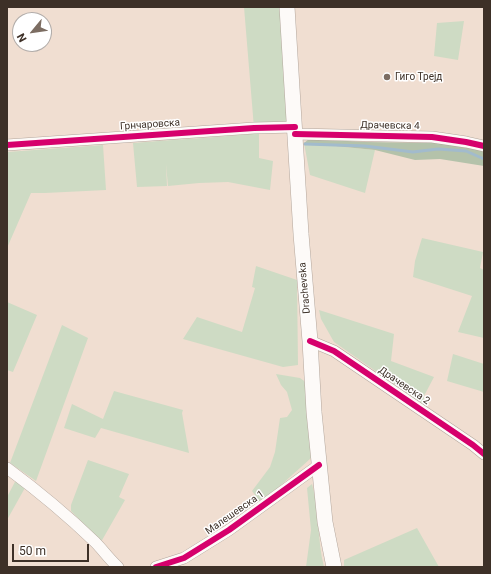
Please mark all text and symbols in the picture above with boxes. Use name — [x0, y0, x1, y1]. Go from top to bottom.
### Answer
north arrow — [12, 12, 52, 52]
text: N — [14, 31, 30, 44]
place label: Гиго Трејд — [395, 71, 442, 83]
marker: Гиго Трејд — [382, 72, 392, 82]
street label: Грнчаровска — [120, 117, 180, 133]
street label: Драчевска 4 — [360, 119, 420, 133]
street label: Drachevska — [297, 262, 313, 314]
street label: Драчевска 2 — [376, 364, 432, 408]
street label: Малешевска 1 — [203, 488, 267, 538]
scale bar — [14, 536, 91, 562]
text: 50 m — [19, 544, 46, 558]

